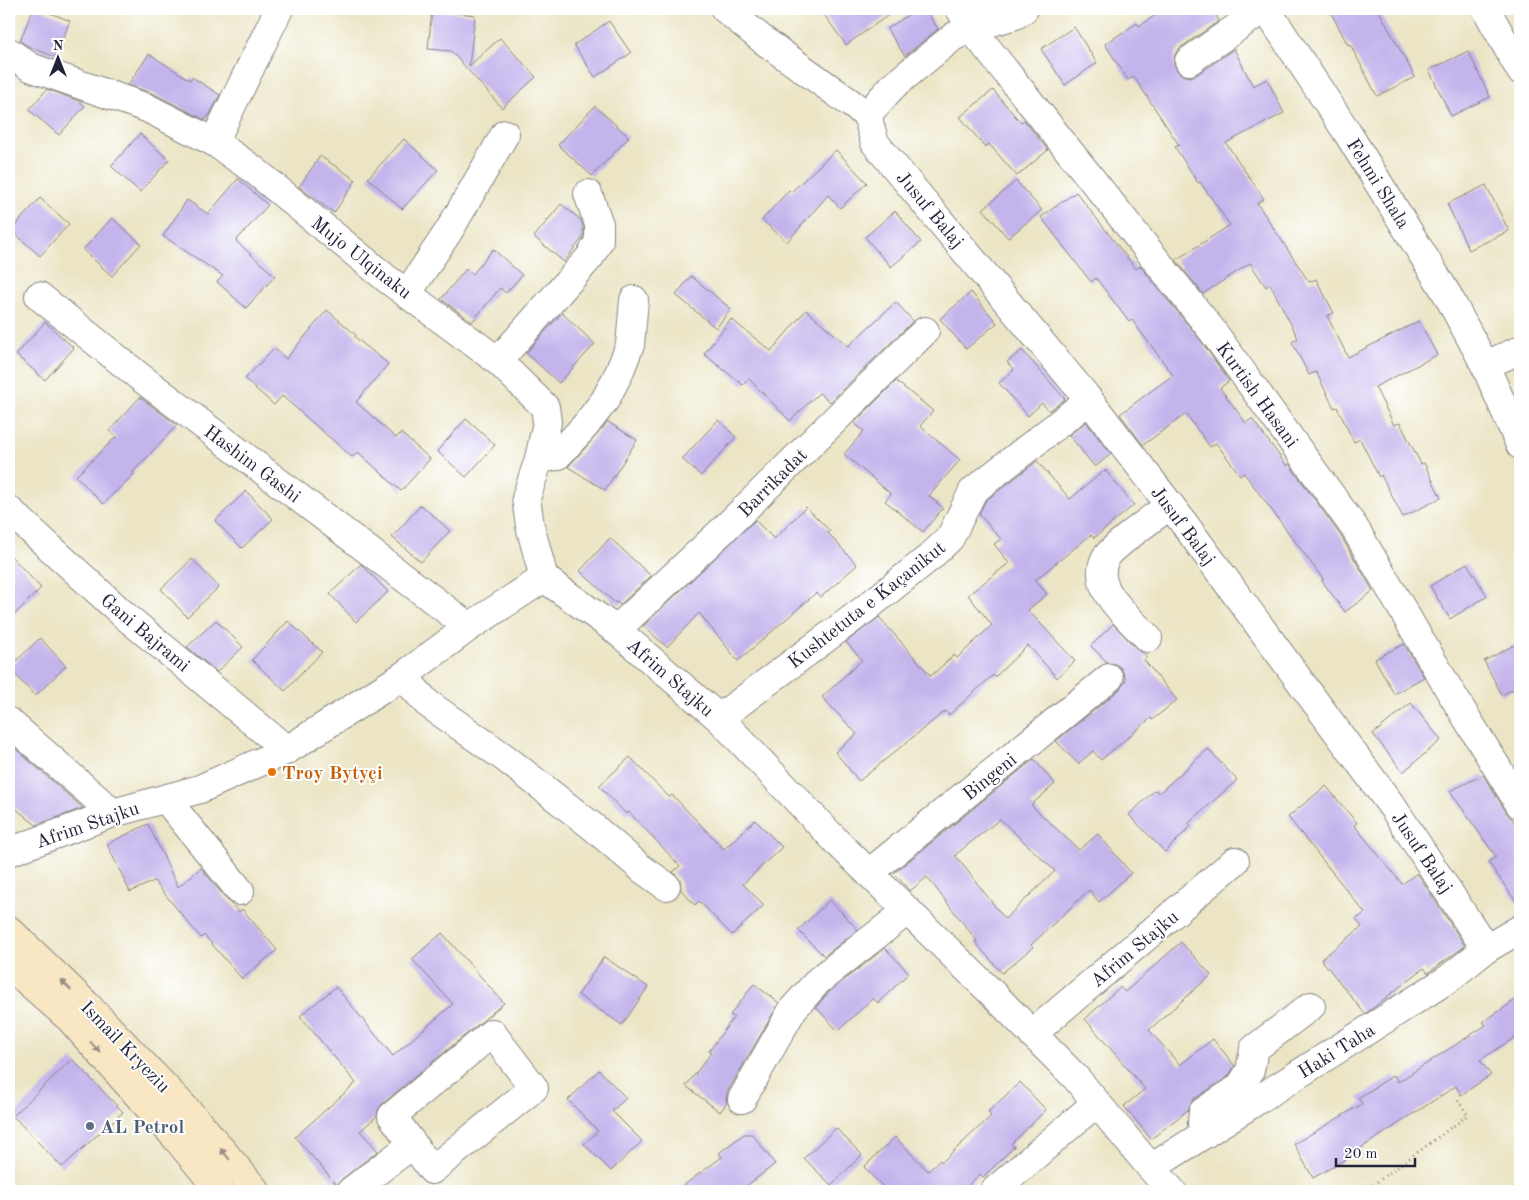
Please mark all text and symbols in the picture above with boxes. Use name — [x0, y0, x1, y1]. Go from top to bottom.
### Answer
north arrow — [32, 32, 82, 82]
text: N — [53, 39, 64, 53]
street label: Fehmi Shala — [1342, 136, 1412, 233]
street label: Jusuf Balaj — [892, 169, 966, 253]
street label: Mujo Ulqinaku — [307, 214, 414, 304]
street label: Kurtish Hasani — [1211, 339, 1301, 452]
street label: Hashim Gashi — [200, 423, 303, 507]
street label: Barrikadat — [736, 446, 812, 522]
street label: Jusuf Balaj — [1146, 483, 1218, 570]
street label: Kushtetuta e Kaçanikut — [785, 539, 950, 673]
street label: Gani Bajrami — [96, 591, 193, 676]
street label: Afrim Stajku — [622, 636, 716, 721]
street label: Bingeni — [960, 751, 1021, 805]
place label: Troy Bytyçi — [282, 765, 383, 784]
marker: Troy Bytyçi — [266, 766, 278, 778]
street label: Afrim Stajku — [34, 800, 142, 853]
street label: Jusuf Balaj — [1387, 809, 1455, 897]
street label: Afrim Stajku — [1088, 908, 1183, 992]
one-way arrow — [60, 979, 72, 991]
street label: Ismail Kryeziu — [76, 998, 173, 1097]
street label: Haki Taha — [1296, 1021, 1380, 1083]
one-way arrow — [89, 1040, 101, 1052]
place label: AL Petrol — [100, 1119, 184, 1138]
marker: AL Petrol — [84, 1120, 96, 1132]
scale bar — [1336, 1135, 1415, 1167]
text: 20 m — [1344, 1147, 1378, 1162]
one-way arrow — [220, 1148, 231, 1161]

